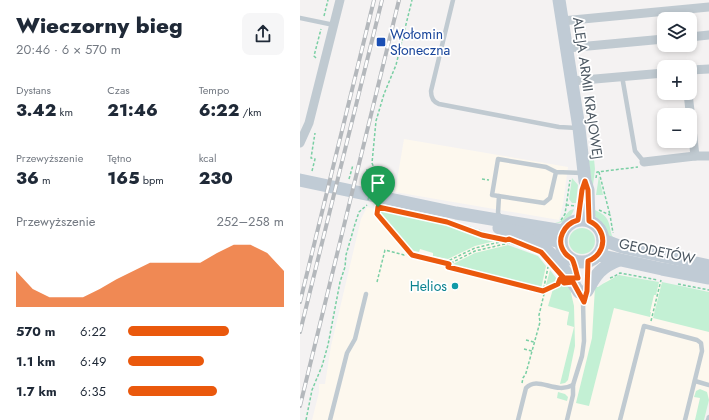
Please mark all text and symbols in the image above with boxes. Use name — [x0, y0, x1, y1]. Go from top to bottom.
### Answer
text: Wieczorny bieg — [16, 9, 183, 41]
map controls — [657, 12, 697, 148]
button: layers — [657, 12, 697, 52]
button: share — [242, 13, 284, 55]
street label: ALEJA ARMII KRAJOWEJ — [568, 16, 608, 160]
place label: Wołomin Słoneczna — [390, 24, 450, 60]
marker: Wołomin Słoneczna — [375, 36, 387, 48]
text: 20:46 · 6 × 570 m — [16, 40, 121, 59]
button: + — [657, 60, 697, 100]
text: Dystans — [16, 82, 51, 98]
text: Czas — [107, 82, 130, 98]
text: Tempo — [199, 82, 229, 98]
text: 3.42 — [16, 98, 56, 122]
text: 21:46 — [107, 98, 158, 122]
text: 6:22 — [199, 98, 239, 122]
text: km — [56, 104, 73, 120]
text: /km — [239, 104, 262, 120]
button: − — [657, 108, 697, 148]
text: Przewyższenie — [16, 150, 83, 166]
text: Tętno — [107, 150, 131, 166]
text: kcal — [199, 150, 216, 166]
text: 36 — [16, 166, 39, 190]
text: 165 — [107, 166, 140, 190]
text: 230 — [199, 166, 233, 190]
pin — [361, 166, 395, 207]
text: m — [39, 172, 51, 188]
text: bpm — [140, 172, 164, 188]
icon: arrive — [367, 172, 389, 194]
text: Przewyższenie — [16, 212, 96, 231]
text: 252–258 m — [216, 212, 284, 231]
street label: GEODETÓW — [617, 233, 697, 269]
place label: Helios — [410, 276, 447, 296]
marker: Helios — [450, 281, 460, 291]
text: 570 m — [16, 322, 55, 341]
text: 6:22 — [80, 322, 106, 341]
text: 1.1 km — [16, 352, 55, 371]
text: 6:49 — [80, 352, 106, 371]
text: 1.7 km — [16, 382, 57, 401]
text: 6:35 — [80, 382, 106, 401]

